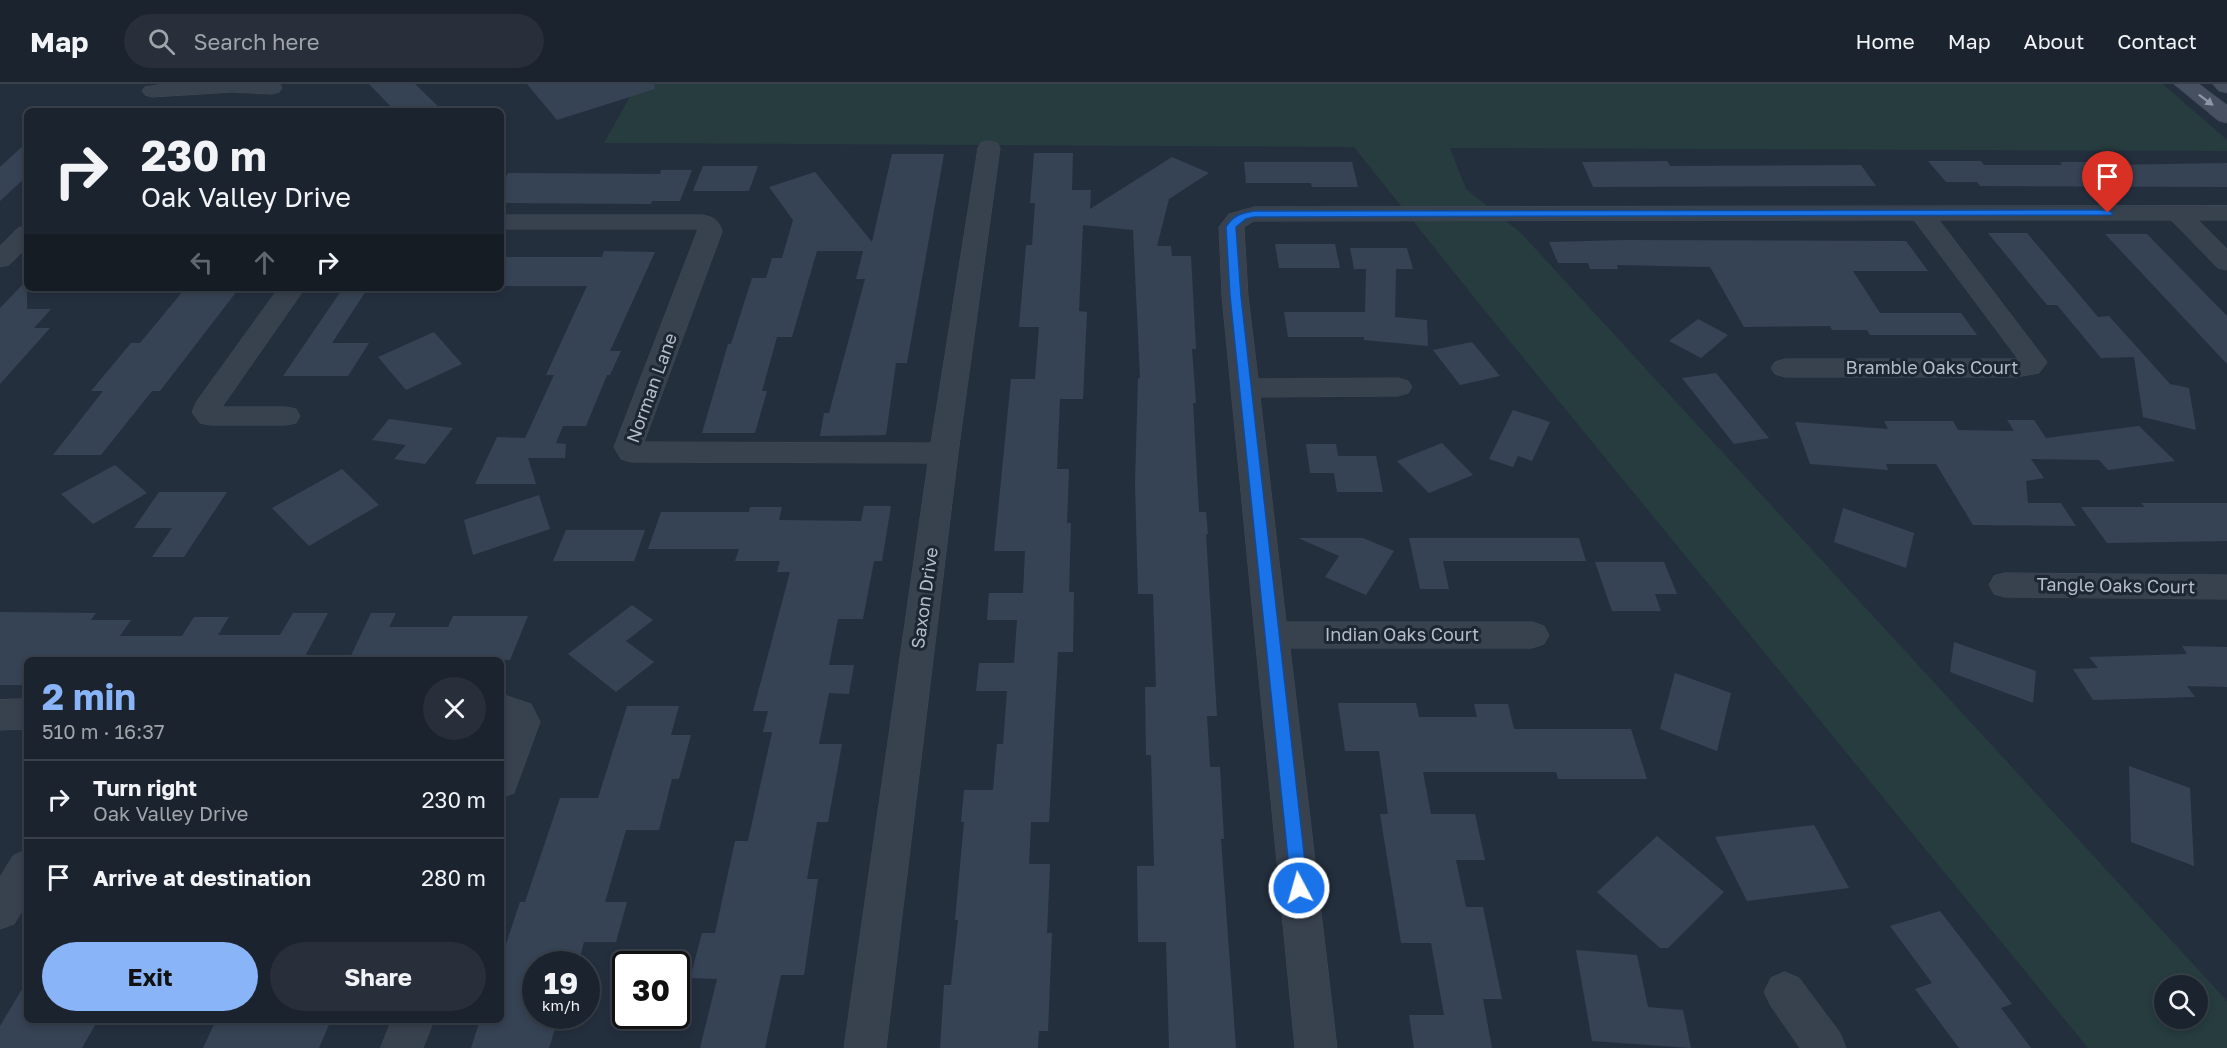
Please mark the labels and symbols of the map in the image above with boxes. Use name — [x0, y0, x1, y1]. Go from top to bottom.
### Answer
one-way arrow — [2198, 94, 2214, 106]
pin — [2082, 151, 2133, 213]
street label: Norman Lane — [621, 330, 681, 446]
street label: Bramble Oaks Court — [1846, 356, 2018, 378]
street label: Saxon Drive — [906, 546, 942, 650]
street label: Tangle Oaks Court — [2037, 573, 2195, 597]
street label: Indian Oaks Court — [1325, 623, 1479, 645]
position arrow — [1267, 856, 1331, 920]
speed limit sign: 30 — [612, 951, 690, 1029]

